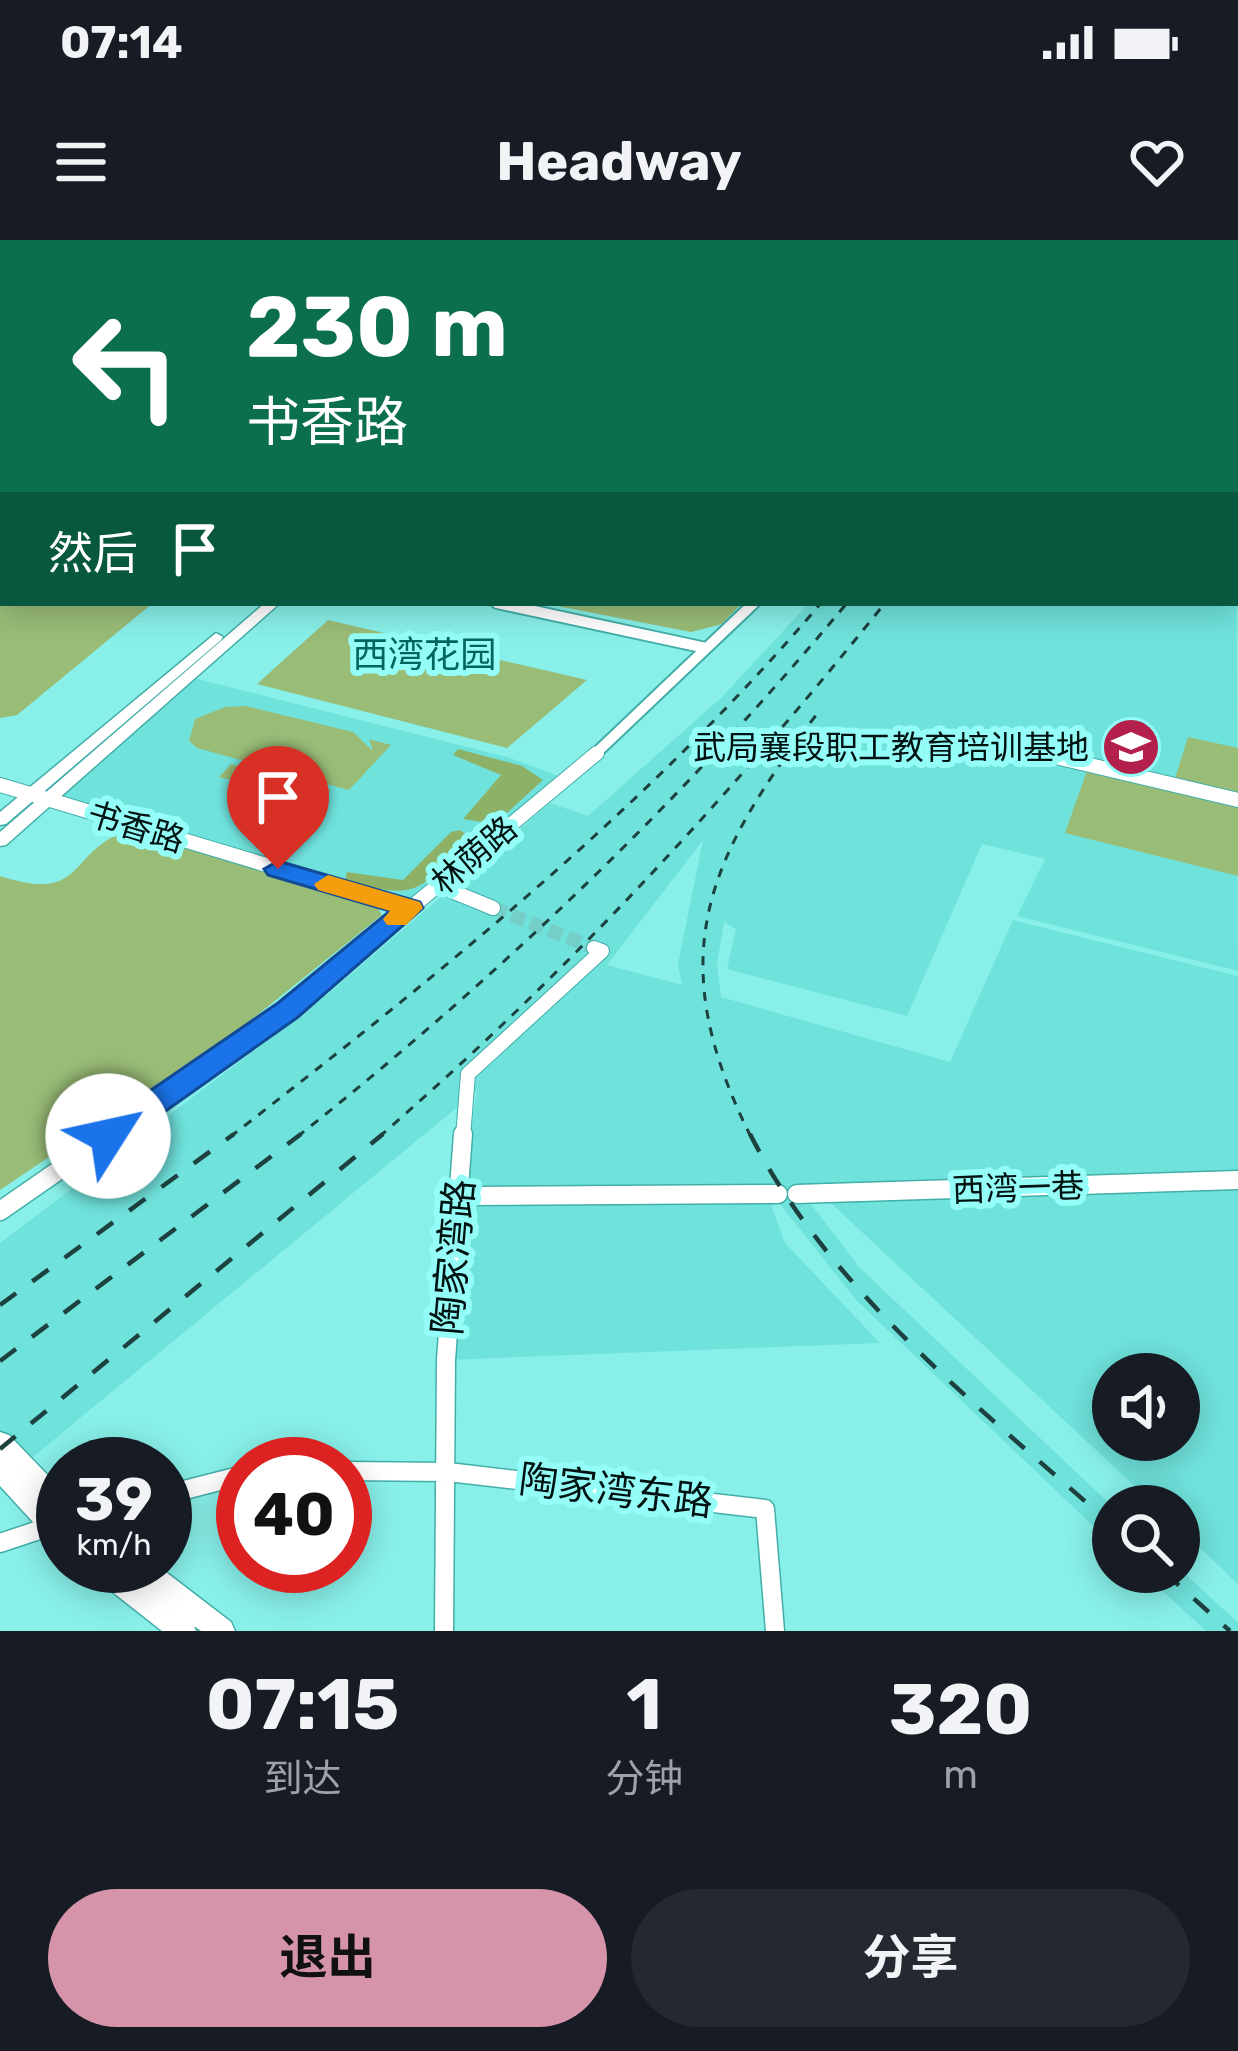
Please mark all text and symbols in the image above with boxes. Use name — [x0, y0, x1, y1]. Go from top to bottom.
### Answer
text: 07:14 — [60, 16, 183, 69]
icon: menu — [48, 129, 114, 195]
icon: heart — [1124, 129, 1190, 195]
text: Headway — [496, 130, 742, 194]
text: 230 m — [246, 277, 508, 377]
icon: left — [48, 288, 204, 444]
text: 书香路 — [246, 391, 408, 455]
icon: arrive — [162, 516, 228, 582]
text: 然后 — [48, 527, 138, 580]
district label: 西湾花园 — [352, 633, 496, 676]
school or university icon: 武局襄段职工教育培训基地 — [1100, 716, 1162, 778]
place label: 武局襄段职工教育培训基地 — [693, 728, 1089, 767]
pin — [227, 746, 329, 869]
icon: arrive — [245, 764, 311, 830]
street label: 书香路 — [83, 794, 189, 860]
street label: 林荫路 — [424, 808, 524, 902]
position arrow — [45, 1073, 171, 1199]
street label: 西湾一巷 — [951, 1166, 1085, 1210]
street label: 陶家湾路 — [424, 1177, 484, 1337]
map controls — [1092, 1353, 1200, 1593]
button: sound — [1092, 1353, 1200, 1461]
speed limit sign: 40 — [216, 1437, 372, 1593]
street label: 陶家湾东路 — [516, 1456, 716, 1526]
text: 39 — [75, 1464, 153, 1535]
button: search — [1092, 1485, 1200, 1593]
text: km/h — [77, 1527, 151, 1563]
text: 07:15 — [206, 1662, 399, 1747]
text: 1 — [626, 1662, 662, 1747]
text: 320 — [889, 1667, 1032, 1752]
text: m — [943, 1752, 978, 1798]
text: 到达 — [264, 1756, 342, 1802]
text: 分钟 — [605, 1756, 683, 1802]
button: 退出 — [48, 1889, 607, 2027]
button: 分享 — [631, 1889, 1190, 2027]

